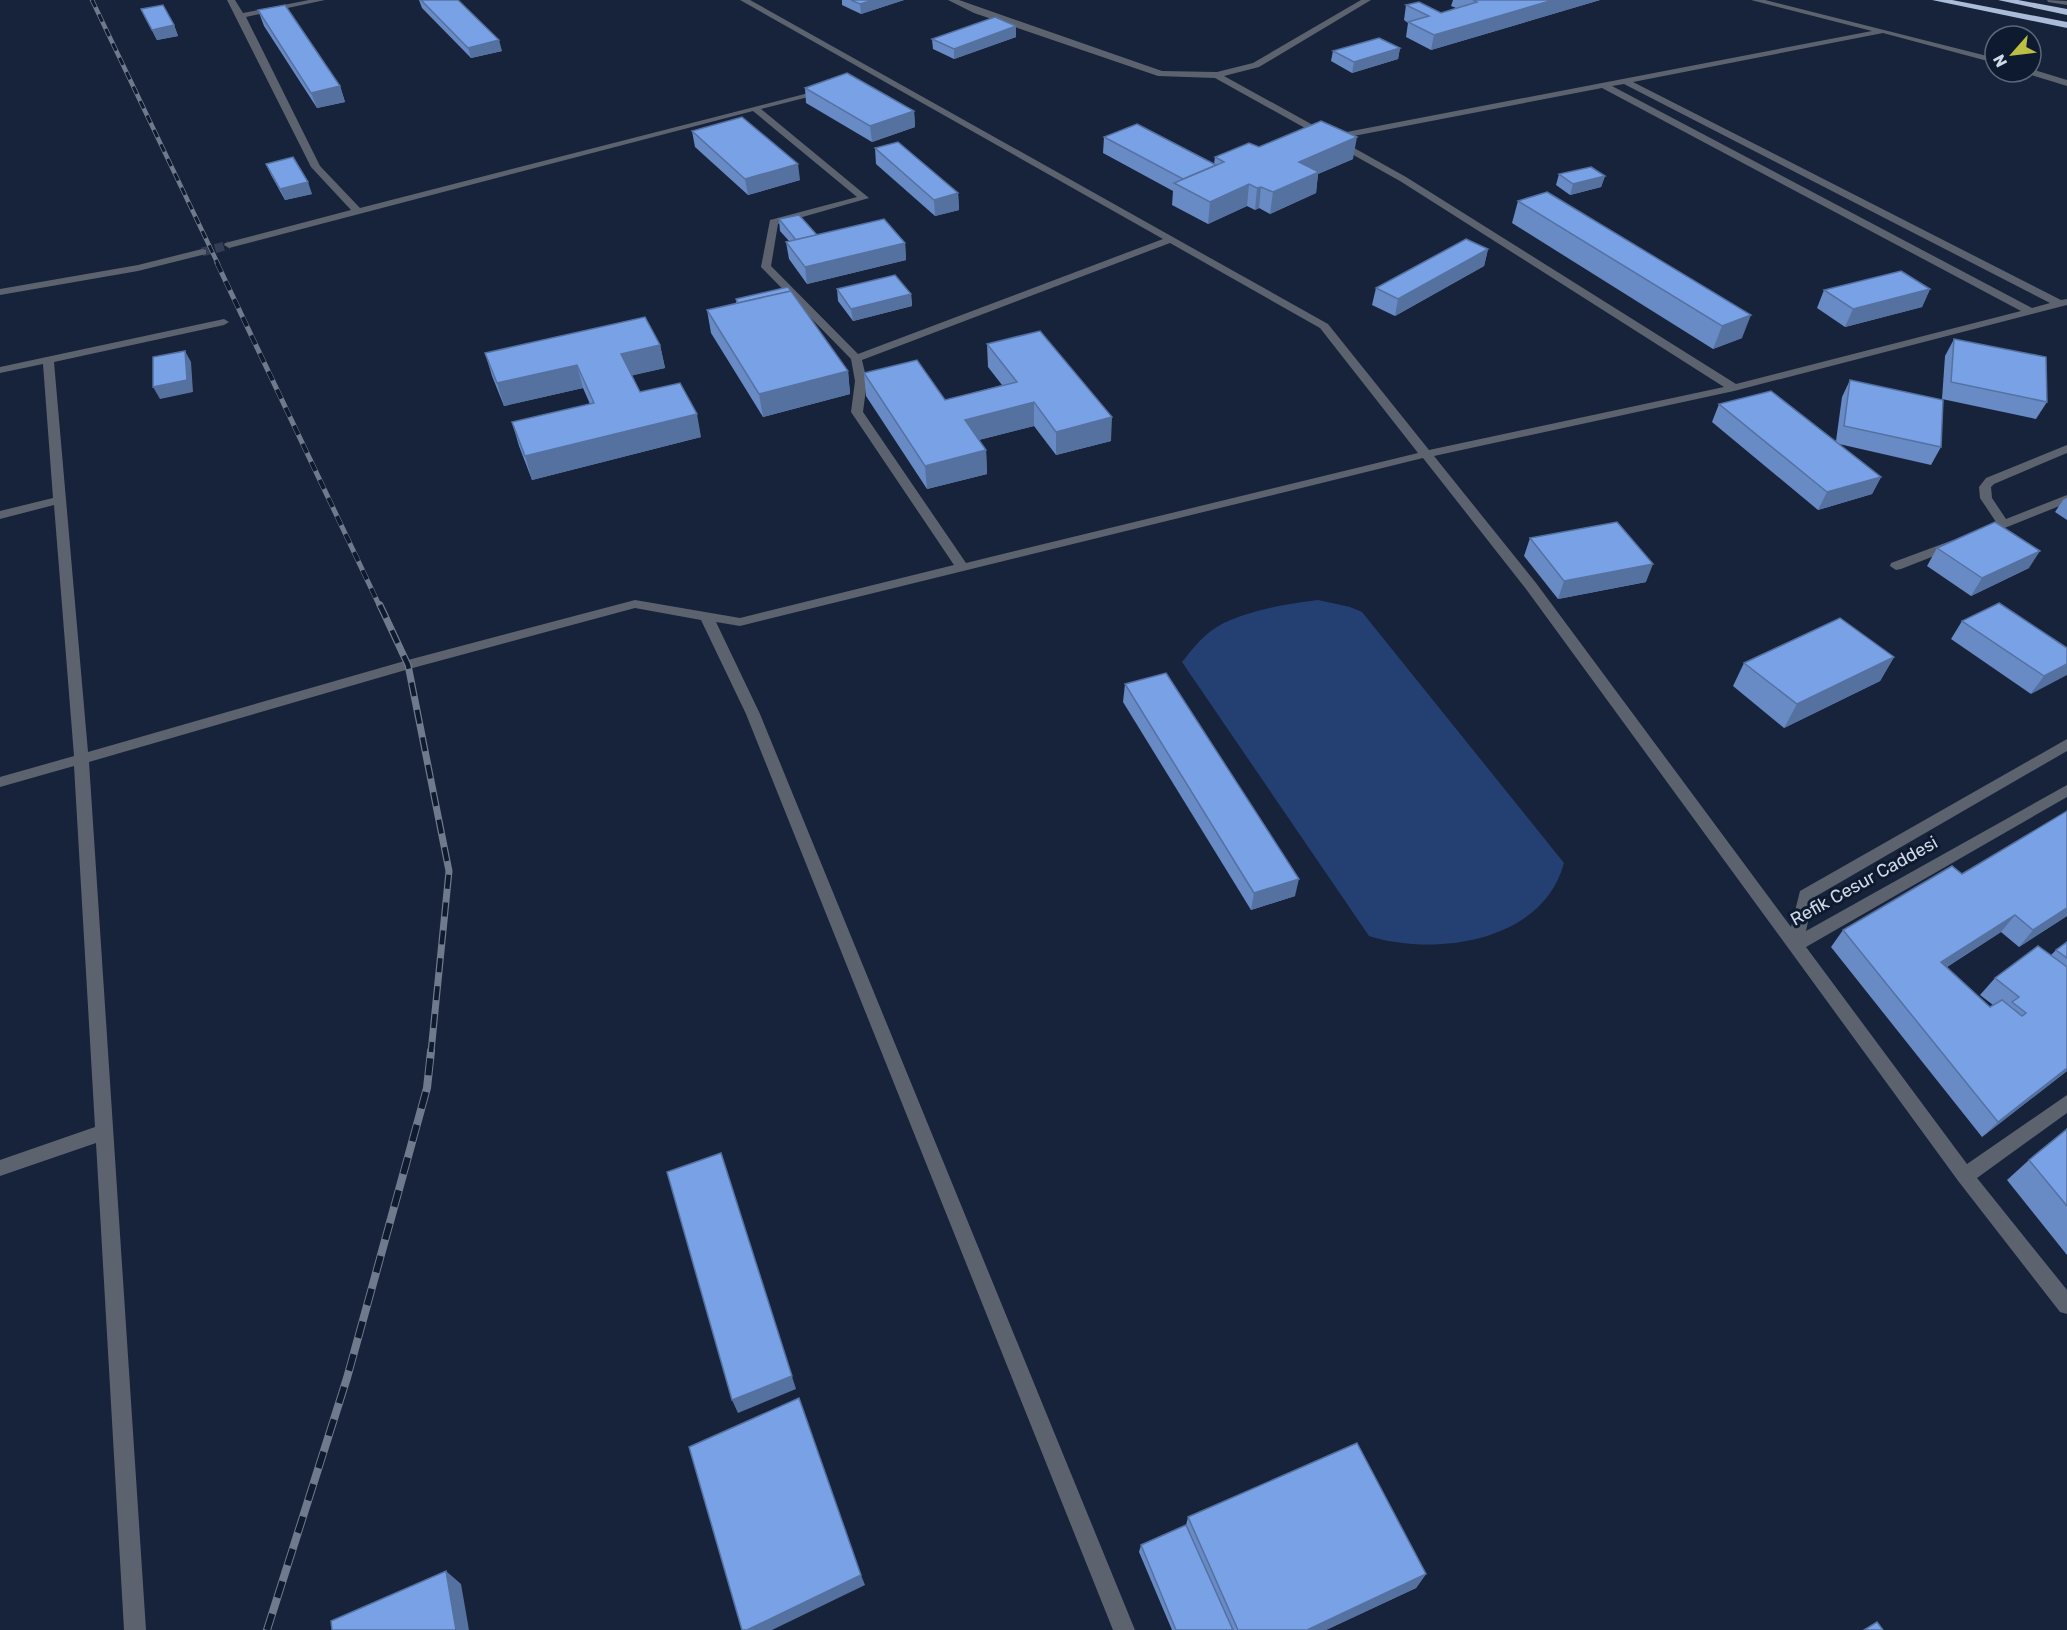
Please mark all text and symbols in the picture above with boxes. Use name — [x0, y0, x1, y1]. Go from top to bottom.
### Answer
north arrow — [1983, 24, 2043, 84]
text: N — [1989, 51, 2011, 70]
street label: Refik Cesur Caddesi — [1787, 831, 1941, 931]

